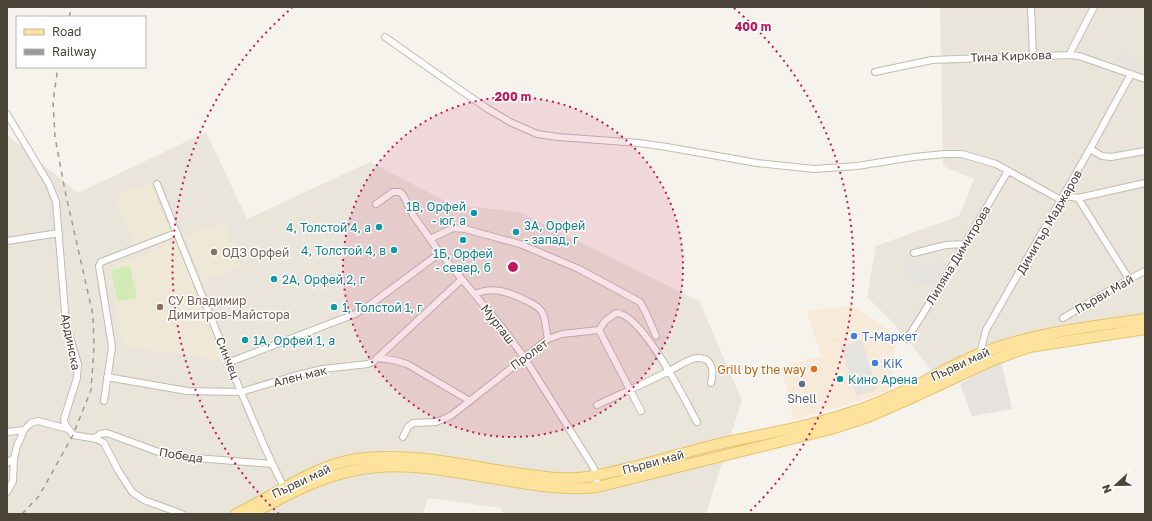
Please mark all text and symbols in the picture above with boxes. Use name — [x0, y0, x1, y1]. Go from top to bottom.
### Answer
legend — [16, 16, 146, 68]
text: 400 m — [735, 19, 771, 34]
text: Road — [52, 24, 81, 39]
text: Railway — [52, 44, 97, 59]
street label: Тина Киркова — [970, 47, 1052, 65]
text: 200 m — [495, 89, 531, 104]
street label: Димитър Маджаров — [1013, 167, 1085, 277]
place label: 1В, Орфей - юг, а — [406, 199, 466, 228]
street label: Лиляна Димитрова — [922, 203, 994, 307]
marker: 1В, Орфей - юг, а — [469, 208, 479, 218]
place label: 3А, Орфей - запад, г — [524, 218, 585, 247]
place label: 4, Толстой 4, а — [286, 220, 371, 235]
marker: 4, Толстой 4, а — [374, 222, 384, 232]
marker: 3А, Орфей - запад, г — [511, 227, 521, 237]
marker: 1Б, Орфей - север, б — [458, 235, 468, 245]
place label: 4, Толстой 4, в — [301, 243, 386, 258]
place label: ОДЗ Орфей — [222, 245, 289, 260]
marker: 4, Толстой 4, в — [389, 245, 399, 255]
place label: 1Б, Орфей - север, б — [433, 246, 493, 275]
marker: ОДЗ Орфей — [209, 247, 219, 257]
centre of rings — [506, 260, 520, 274]
street label: Първи Май — [1072, 271, 1136, 317]
place label: 2А, Орфей 2, г — [282, 272, 366, 287]
marker: 2А, Орфей 2, г — [269, 274, 279, 284]
place label: СУ Владимир Димитров-Майстора — [168, 293, 290, 322]
place label: 1, Толстой 1, г — [342, 300, 423, 315]
street label: Мургаш — [478, 301, 518, 347]
marker: СУ Владимир Димитров-Майстора — [155, 302, 165, 312]
marker: 1, Толстой 1, г — [329, 302, 339, 312]
street label: Ардинска — [58, 312, 84, 372]
place label: Т-Маркет — [862, 329, 918, 344]
marker: Т-Маркет — [849, 331, 859, 341]
place label: 1А, Орфей 1, а — [253, 333, 335, 348]
street label: Синчец — [213, 335, 243, 382]
marker: 1А, Орфей 1, а — [240, 335, 250, 345]
street label: Пролет — [507, 335, 551, 373]
street label: Първи май — [928, 344, 992, 384]
place label: KiK — [883, 356, 903, 371]
marker: KiK — [870, 358, 880, 368]
street label: Ален мак — [272, 362, 329, 390]
place label: Grill by the way — [717, 362, 806, 377]
marker: Grill by the way — [809, 364, 819, 374]
place label: Кино Арена — [848, 372, 918, 387]
marker: Кино Арена — [835, 374, 845, 384]
marker: Shell — [797, 379, 807, 389]
place label: Shell — [787, 391, 817, 406]
street label: Победа — [158, 444, 204, 466]
street label: Първи май — [620, 447, 686, 477]
street label: Първи май — [269, 461, 333, 501]
north arrow — [1096, 465, 1136, 505]
text: N — [1099, 483, 1114, 495]

